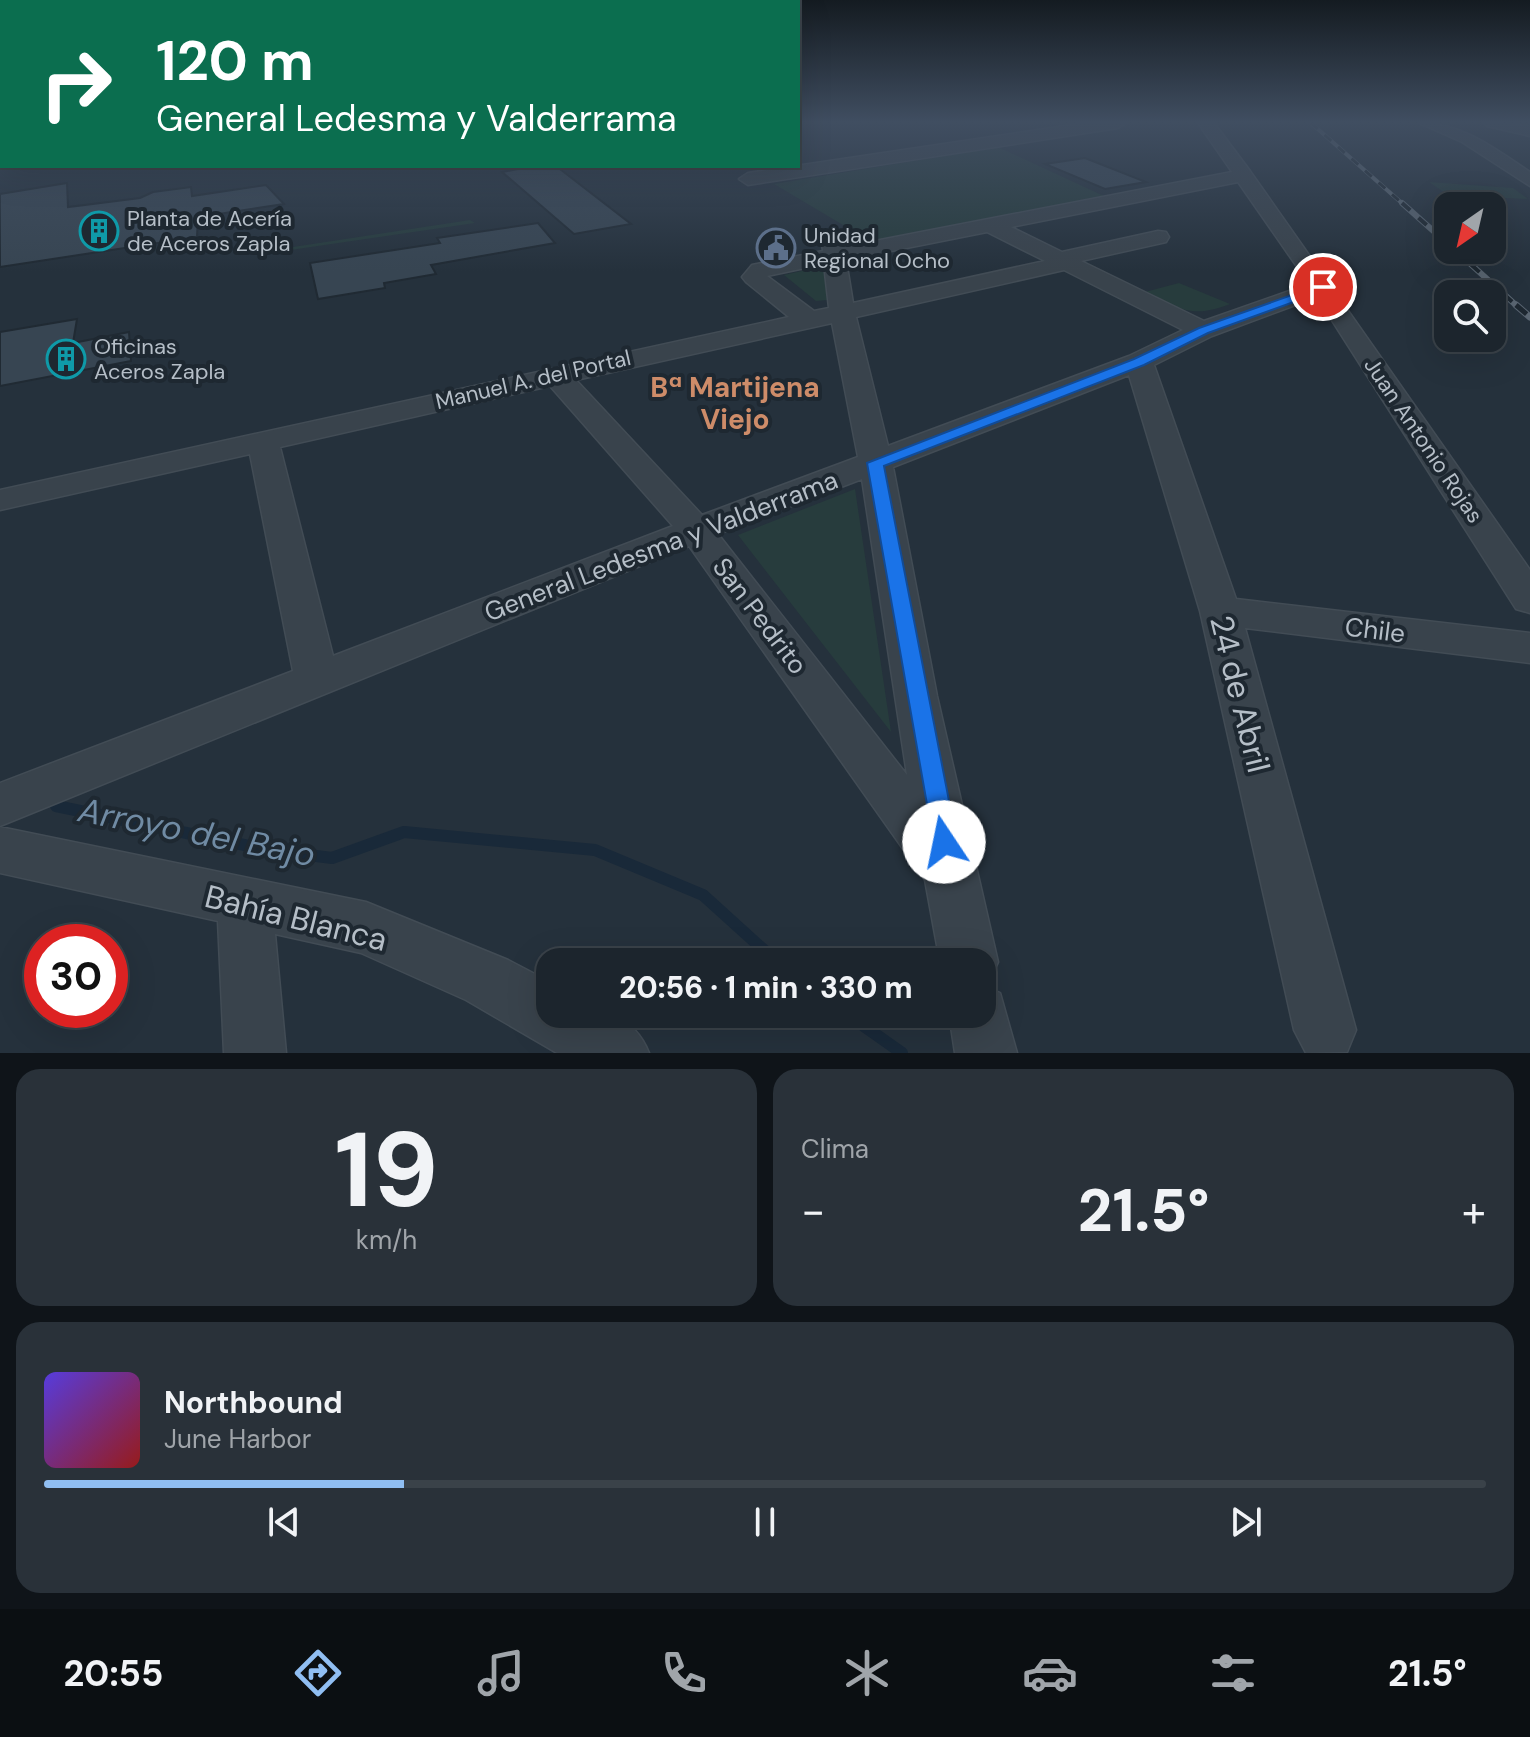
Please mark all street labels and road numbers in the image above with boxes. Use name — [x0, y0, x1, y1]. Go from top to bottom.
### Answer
street label: Manuel A. del Portal — [433, 343, 634, 416]
street label: Juan Antonio Rojas — [1358, 352, 1490, 529]
street label: General Ledesma y Valderrama — [479, 463, 843, 629]
street label: San Pedrito — [705, 551, 815, 681]
street label: Chile — [1343, 609, 1407, 651]
street label: 24 de Abril — [1200, 611, 1280, 777]
street label: Bahía Blanca — [201, 875, 391, 961]

